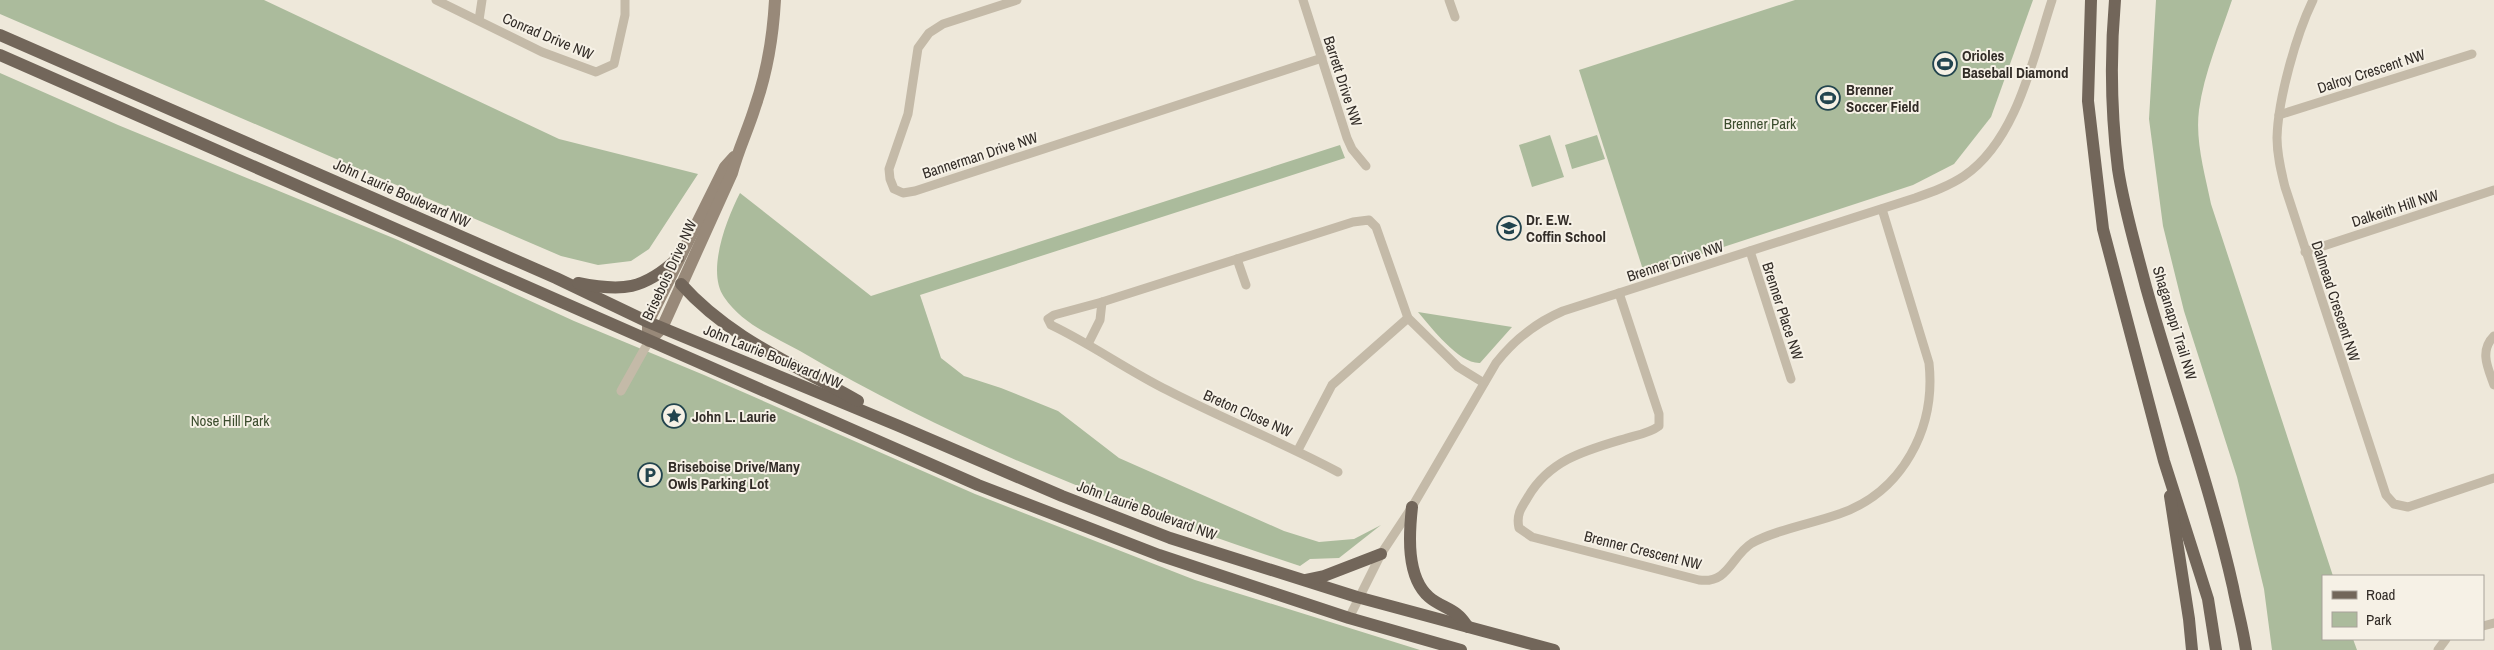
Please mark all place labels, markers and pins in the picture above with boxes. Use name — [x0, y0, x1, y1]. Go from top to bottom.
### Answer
place label: Orioles Baseball Diamond — [1962, 45, 2069, 83]
sports icon: Orioles Baseball Diamond — [1932, 51, 1958, 77]
place label: Brenner Soccer Field — [1846, 79, 1919, 117]
sports icon: Brenner Soccer Field — [1815, 85, 1841, 111]
place label: Dr. E.W. Coffin School — [1526, 209, 1606, 247]
school or university icon: Dr. E.W. Coffin School — [1496, 215, 1522, 241]
place icon: John L. Laurie — [661, 403, 687, 429]
place label: John L. Laurie — [692, 406, 776, 427]
place label: Briseboise Drive/Many Owls Parking Lot — [668, 456, 800, 494]
parking icon: Briseboise Drive/Many Owls Parking Lot — [637, 462, 663, 488]

